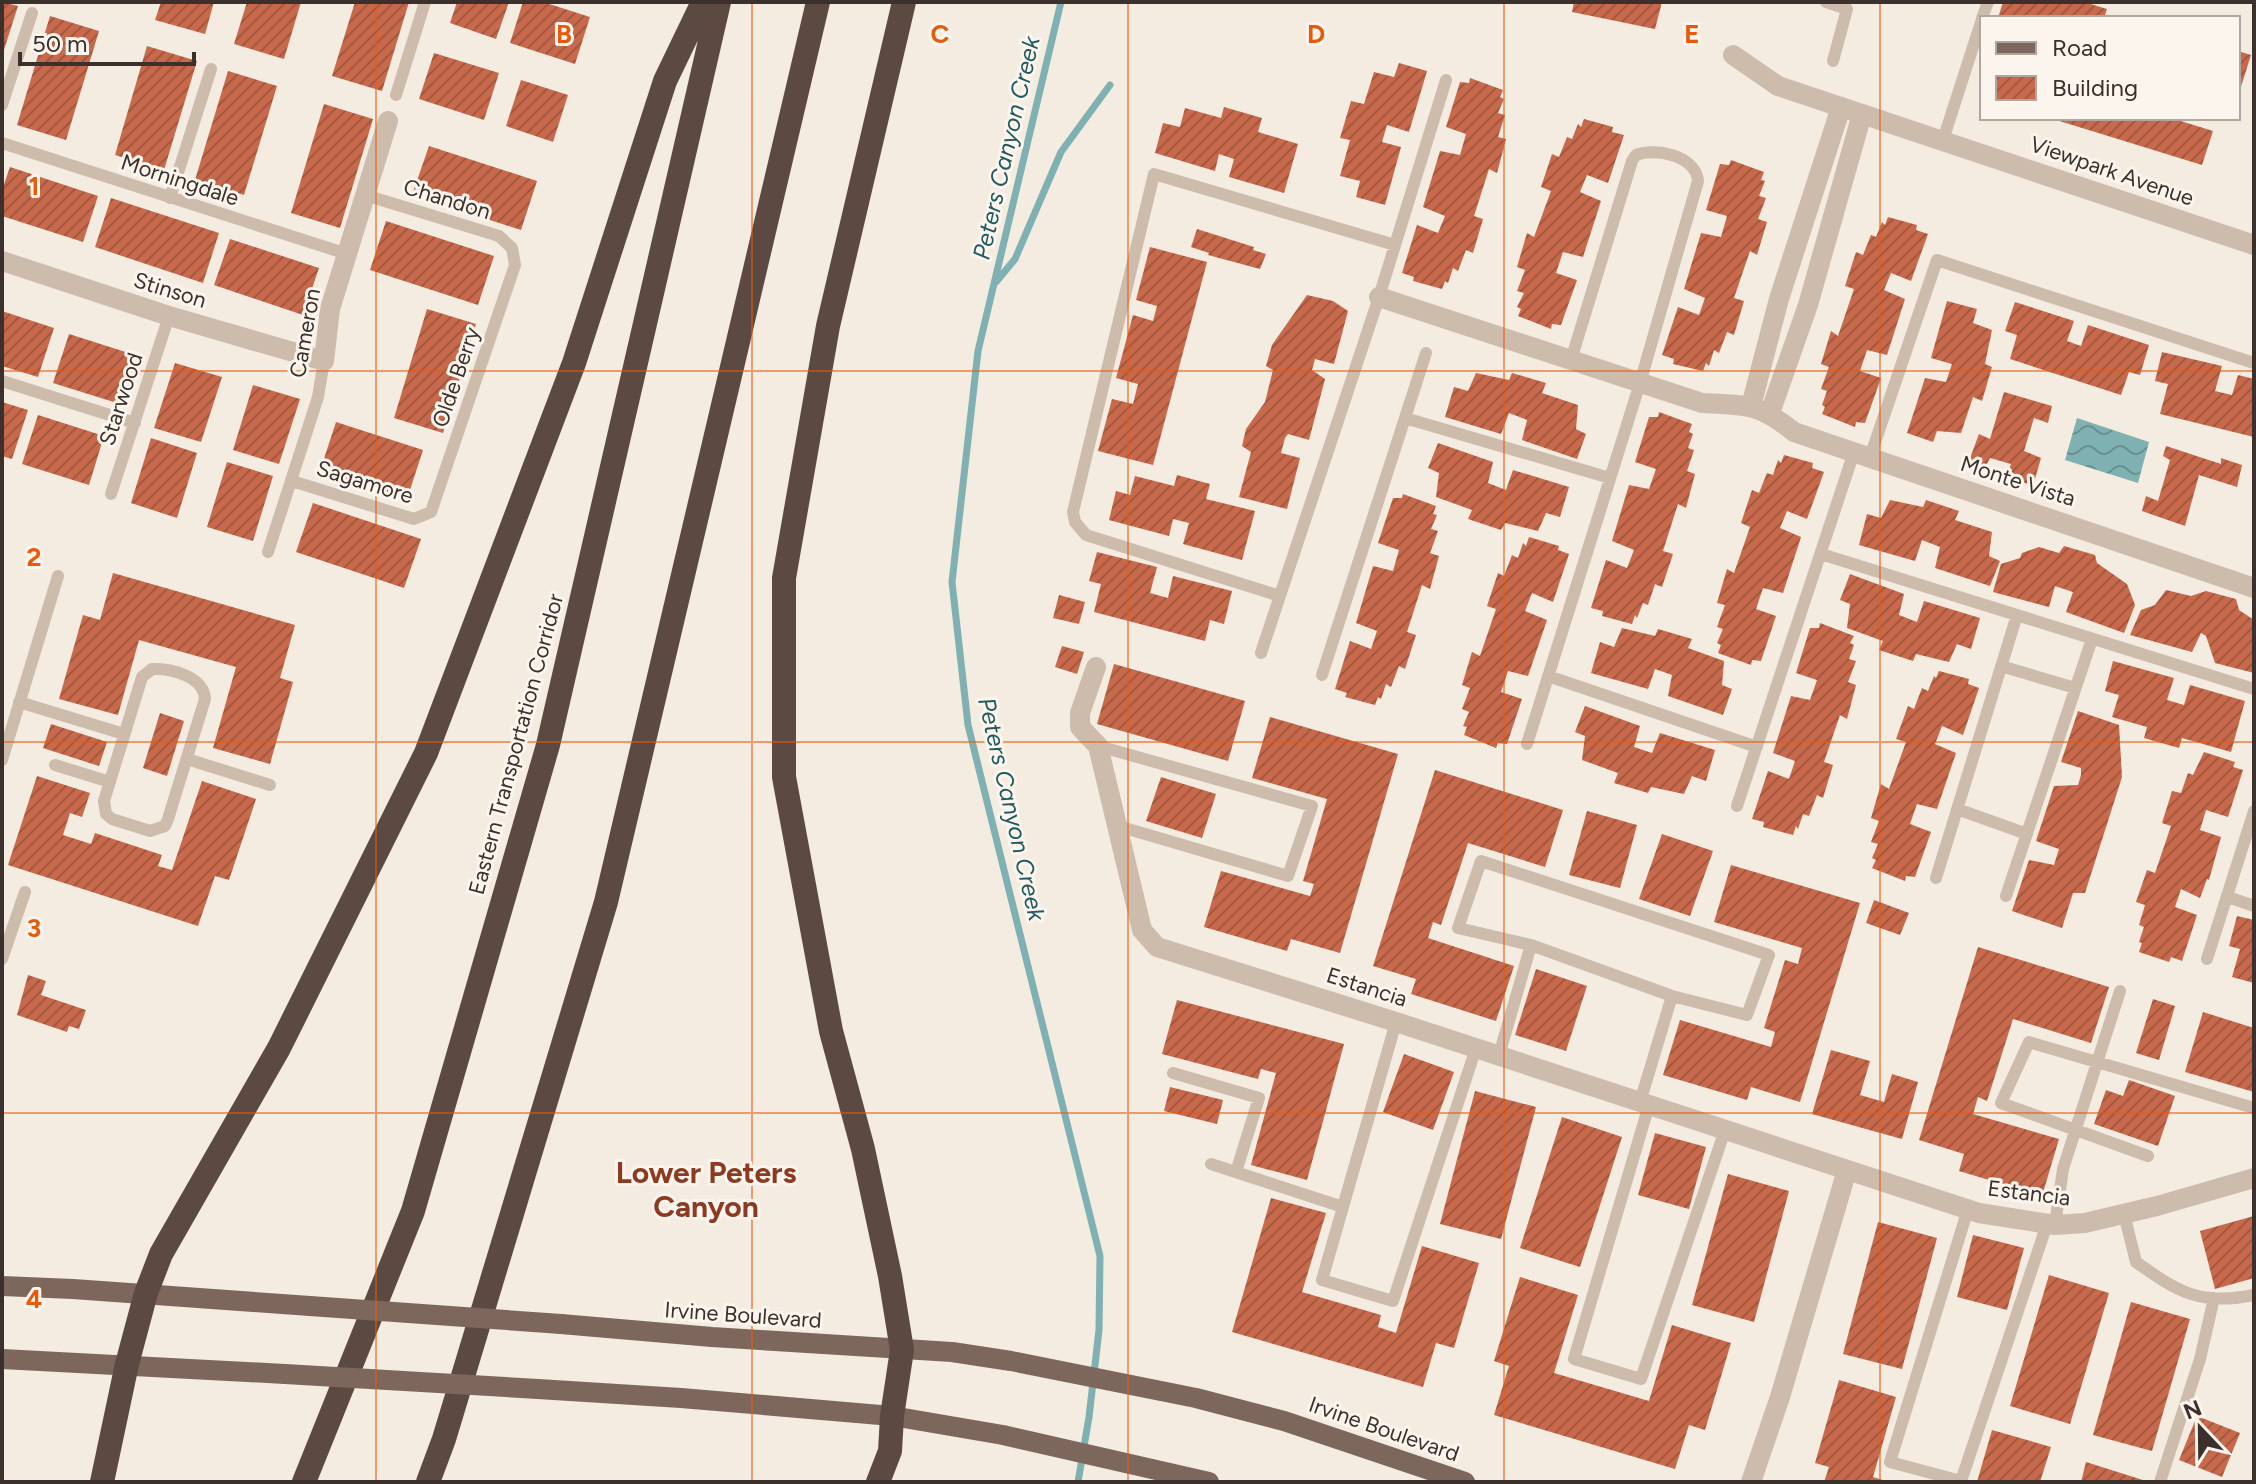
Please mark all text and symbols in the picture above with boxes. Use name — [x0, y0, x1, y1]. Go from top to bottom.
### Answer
scale bar — [20, 16, 194, 66]
legend — [1980, 16, 2240, 120]
text: B — [556, 18, 572, 50]
text: C — [931, 18, 950, 50]
text: D — [1307, 18, 1325, 50]
text: E — [1684, 18, 1700, 50]
text: 50 m — [32, 29, 88, 58]
water label: Peters Canyon Creek — [966, 32, 1046, 262]
text: Road — [2052, 33, 2107, 62]
text: Building — [2052, 73, 2138, 102]
street label: Viewpark Avenue — [2027, 130, 2197, 212]
street label: Morningdale — [118, 148, 242, 212]
text: 1 — [29, 170, 39, 202]
street label: Chandon — [400, 173, 494, 225]
street label: Stinson — [130, 266, 210, 314]
street label: Cameron — [284, 286, 326, 380]
street label: Olde Berry — [426, 323, 486, 431]
street label: Starwood — [93, 349, 149, 449]
street label: Monte Vista — [1957, 450, 2079, 512]
street label: Sagamore — [313, 455, 417, 509]
text: 2 — [26, 541, 42, 573]
street label: Eastern Transportation Corridor — [463, 590, 569, 897]
water label: Peters Canyon Creek — [972, 695, 1052, 925]
text: 3 — [27, 912, 41, 944]
street label: Estancia — [1323, 961, 1411, 1013]
district label: Lower Peters Canyon — [616, 1154, 796, 1225]
street label: Estancia — [1986, 1175, 2072, 1211]
text: 4 — [26, 1283, 42, 1315]
street label: Irvine Boulevard — [664, 1296, 822, 1334]
north arrow — [2160, 1388, 2240, 1468]
street label: Irvine Boulevard — [1305, 1391, 1463, 1467]
text: N — [2180, 1394, 2206, 1426]

